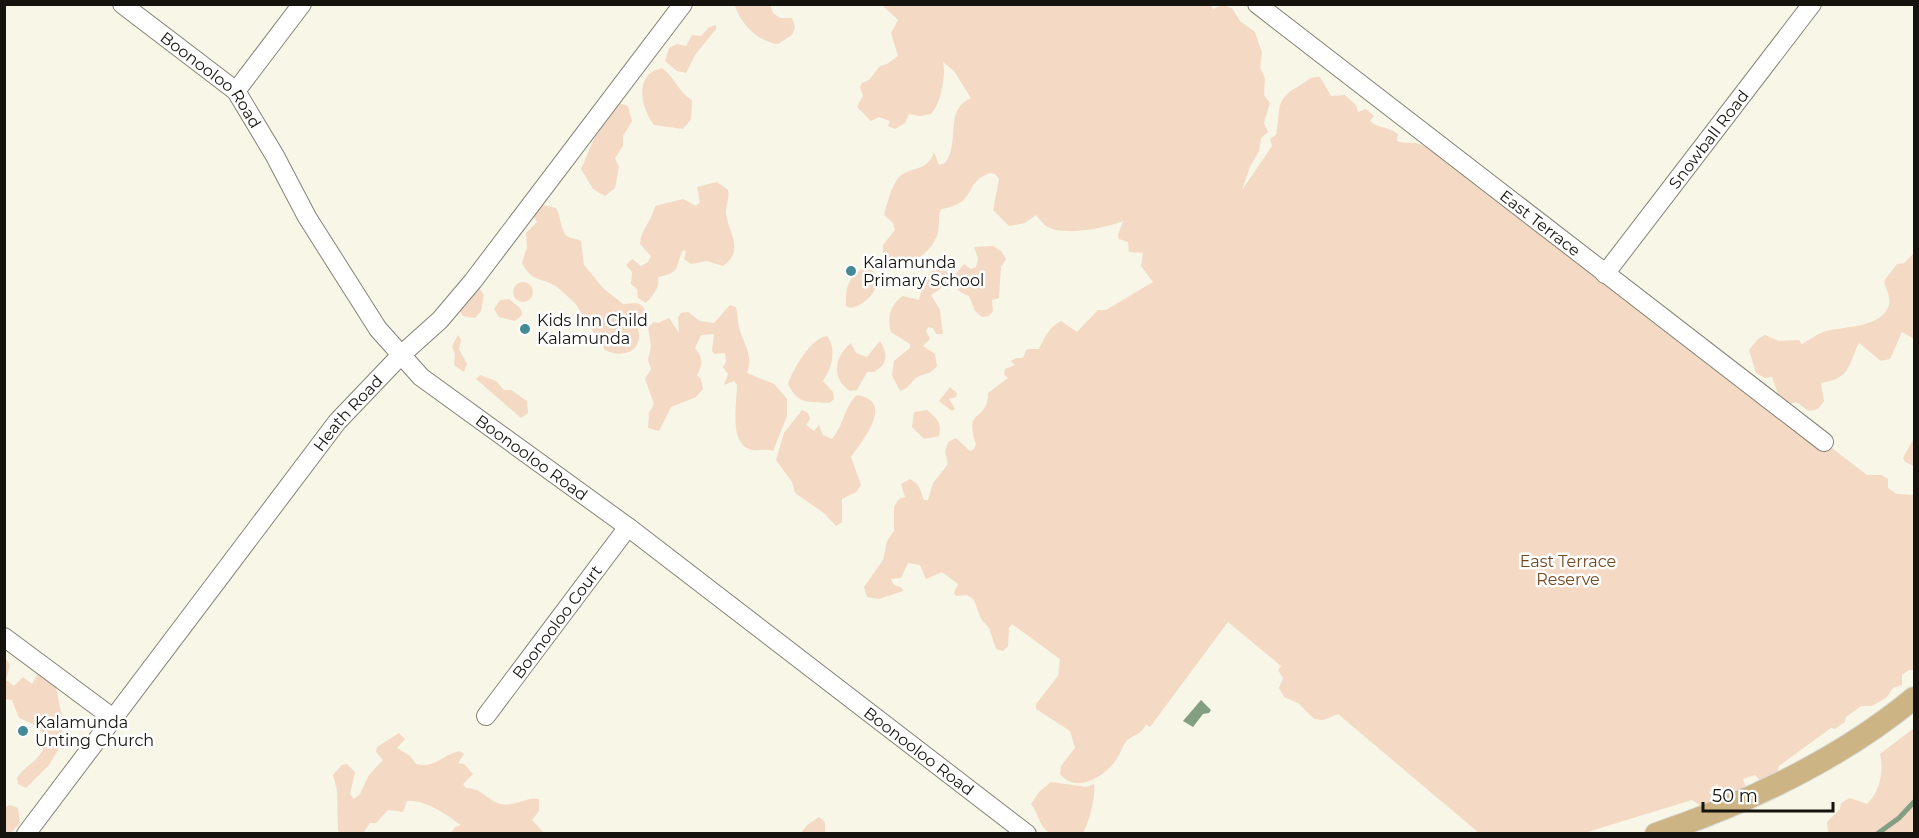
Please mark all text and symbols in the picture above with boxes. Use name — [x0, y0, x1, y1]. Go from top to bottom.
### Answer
street label: Boonooloo Road — [157, 28, 265, 132]
street label: Snowball Road — [1665, 86, 1753, 193]
street label: East Terrace — [1496, 186, 1584, 260]
place label: Kalamunda Primary School — [863, 253, 984, 290]
marker: Kalamunda Primary School — [844, 264, 858, 278]
place label: Kids Inn Child Kalamunda — [537, 311, 648, 348]
marker: Kids Inn Child Kalamunda — [518, 322, 532, 336]
street label: Heath Road — [309, 371, 387, 455]
street label: Boonooloo Road — [472, 411, 591, 505]
park label: East Terrace Reserve — [1520, 552, 1616, 589]
street label: Boonooloo Court — [509, 561, 606, 682]
street label: Boonooloo Road — [860, 703, 977, 800]
place label: Kalamunda Unting Church — [35, 713, 154, 750]
marker: Kalamunda Unting Church — [16, 724, 30, 738]
scale bar — [1703, 775, 1834, 813]
text: 50 m — [1712, 785, 1758, 807]

